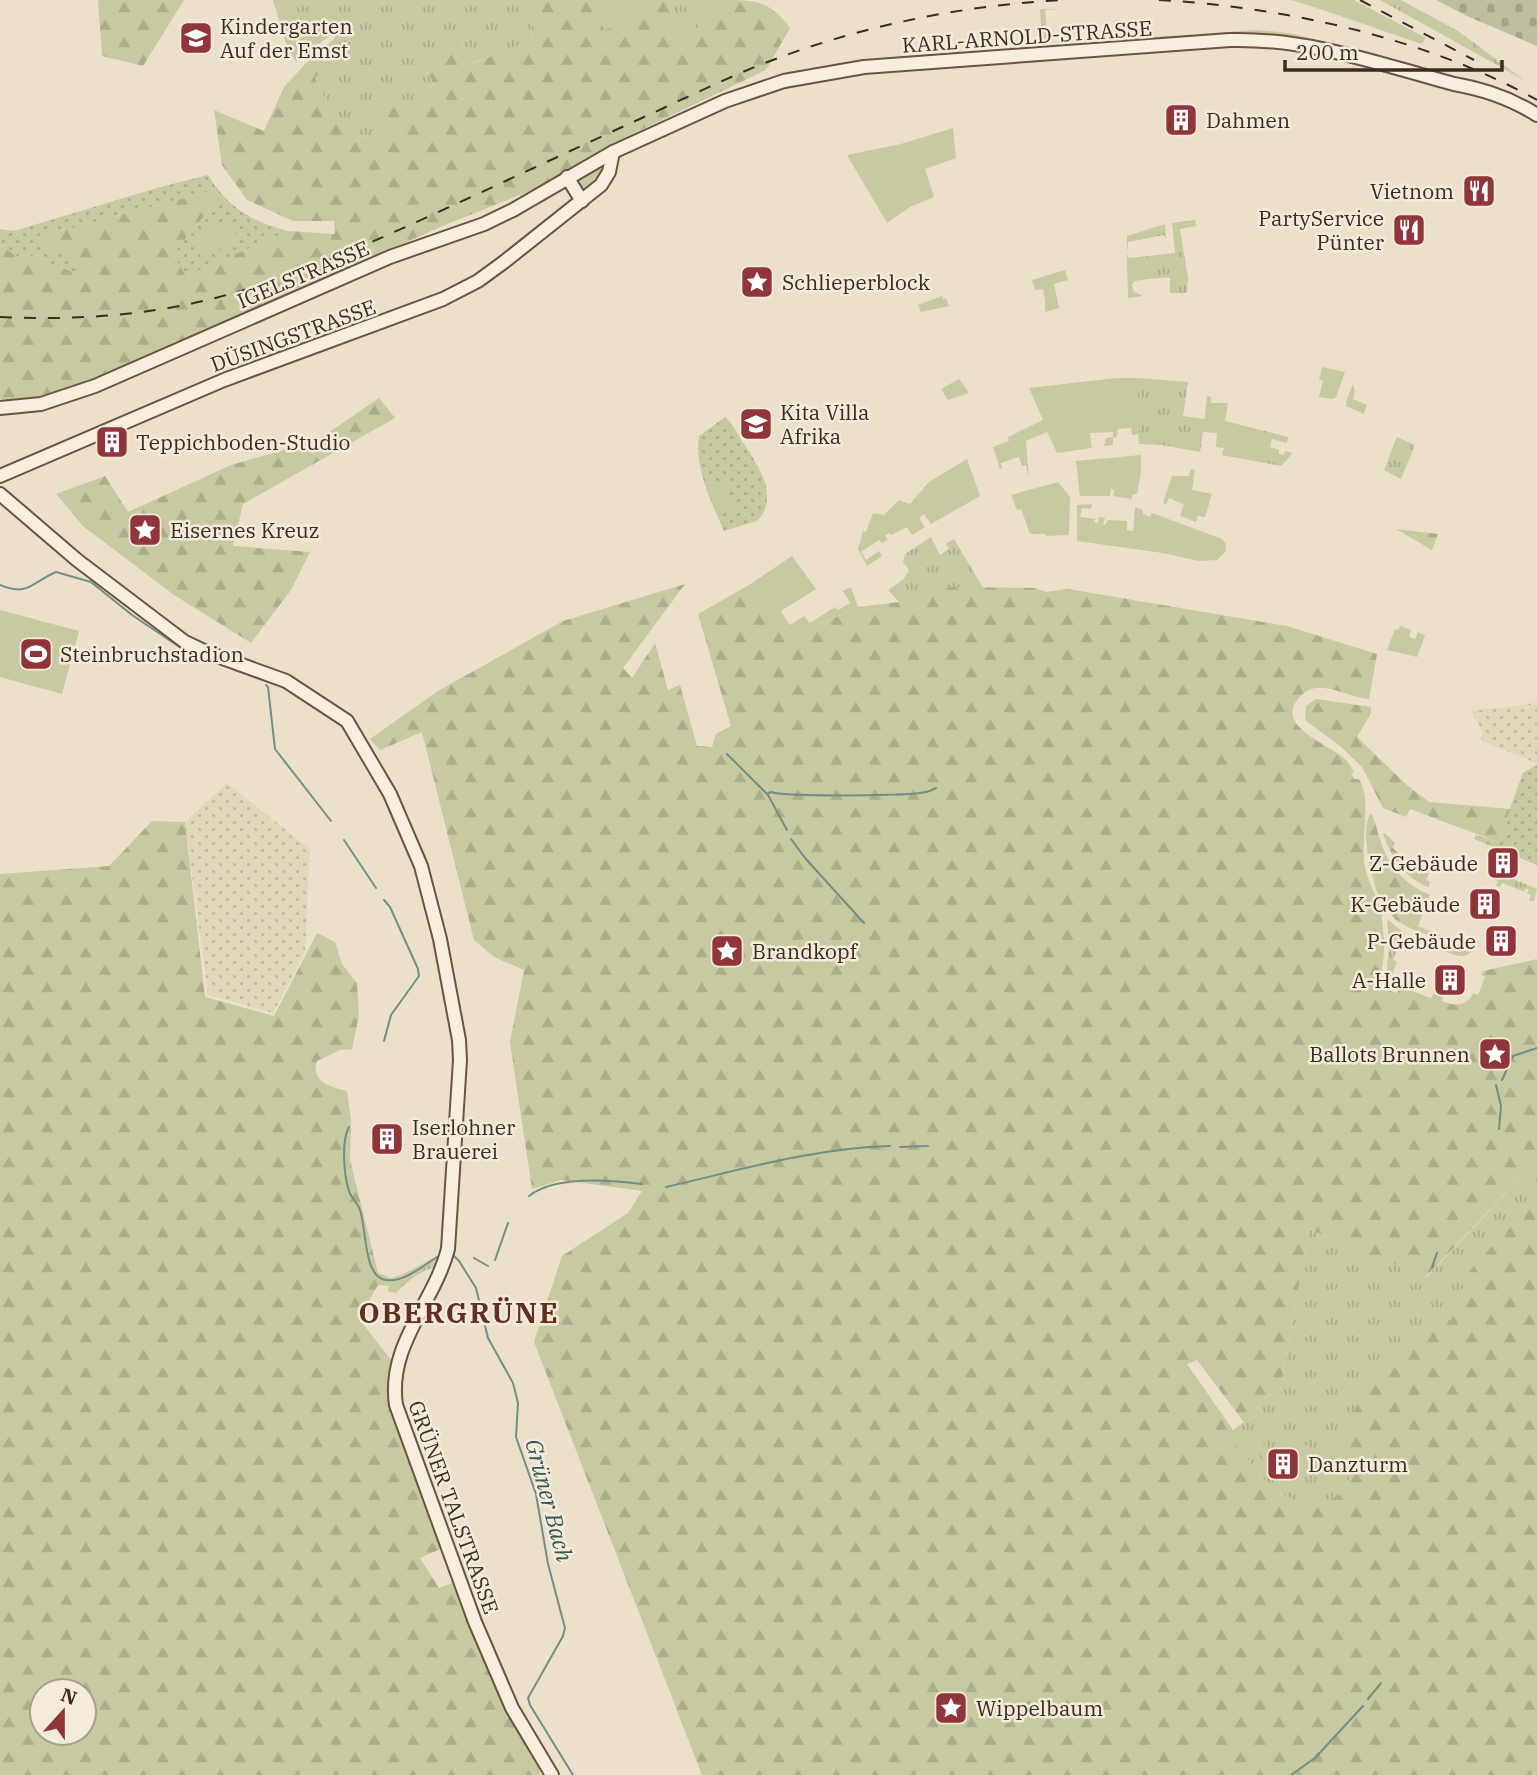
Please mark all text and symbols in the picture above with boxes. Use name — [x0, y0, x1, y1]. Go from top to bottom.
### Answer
place label: Kindergarten Auf der Emst — [220, 12, 353, 64]
street label: KARL-ARNOLD-STRASSE — [901, 13, 1153, 59]
school or university icon: Kindergarten Auf der Emst — [177, 19, 215, 57]
scale bar — [1285, 28, 1502, 72]
text: 200 m — [1296, 38, 1359, 66]
building icon: Dahmen — [1162, 101, 1200, 139]
place label: Dahmen — [1206, 106, 1290, 134]
restaurant icon: Vietnom — [1460, 172, 1498, 210]
place label: Vietnom — [1370, 177, 1454, 205]
place label: PartyService Pünter — [1258, 204, 1385, 256]
restaurant icon: PartyService Pünter — [1390, 211, 1428, 249]
street label: IGELSTRASSE — [233, 234, 373, 314]
place icon: Schlieperblock — [738, 263, 776, 301]
place label: Schlieperblock — [782, 268, 931, 296]
street label: DÜSINGSTRASSE — [207, 292, 379, 378]
place label: Kita Villa Afrika — [780, 398, 869, 450]
school or university icon: Kita Villa Afrika — [737, 405, 775, 443]
building icon: Teppichboden-Studio — [93, 423, 131, 461]
place label: Teppichboden-Studio — [136, 428, 350, 456]
place icon: Eisernes Kreuz — [126, 511, 164, 549]
place label: Eisernes Kreuz — [170, 516, 320, 544]
sports icon: Steinbruchstadion — [17, 635, 55, 673]
place label: Steinbruchstadion — [60, 640, 244, 668]
building icon: Z-Gebäude — [1484, 844, 1522, 882]
place label: Z-Gebäude — [1369, 849, 1478, 877]
building icon: K-Gebäude — [1466, 885, 1504, 923]
place label: K-Gebäude — [1350, 890, 1460, 918]
building icon: P-Gebäude — [1482, 922, 1520, 960]
place label: P-Gebäude — [1367, 927, 1476, 955]
place icon: Brandkopf — [708, 932, 746, 970]
place label: Brandkopf — [752, 937, 859, 965]
building icon: A-Halle — [1431, 961, 1469, 999]
place label: A-Halle — [1352, 966, 1426, 994]
place icon: Ballots Brunnen — [1476, 1035, 1514, 1073]
place label: Ballots Brunnen — [1309, 1040, 1470, 1068]
place label: Iserlohner Brauerei — [412, 1113, 516, 1165]
building icon: Iserlohner Brauerei — [368, 1120, 406, 1158]
district label: OBERGRÜNE — [358, 1294, 560, 1331]
street label: GRÜNER TALSTRASSE — [402, 1396, 506, 1618]
water label: Grüner Bach — [519, 1435, 581, 1565]
building icon: Danzturm — [1264, 1445, 1302, 1483]
place label: Danzturm — [1308, 1450, 1408, 1478]
north arrow — [28, 1677, 98, 1747]
text: N — [58, 1682, 80, 1710]
place icon: Wippelbaum — [932, 1689, 970, 1727]
place label: Wippelbaum — [976, 1694, 1103, 1722]

